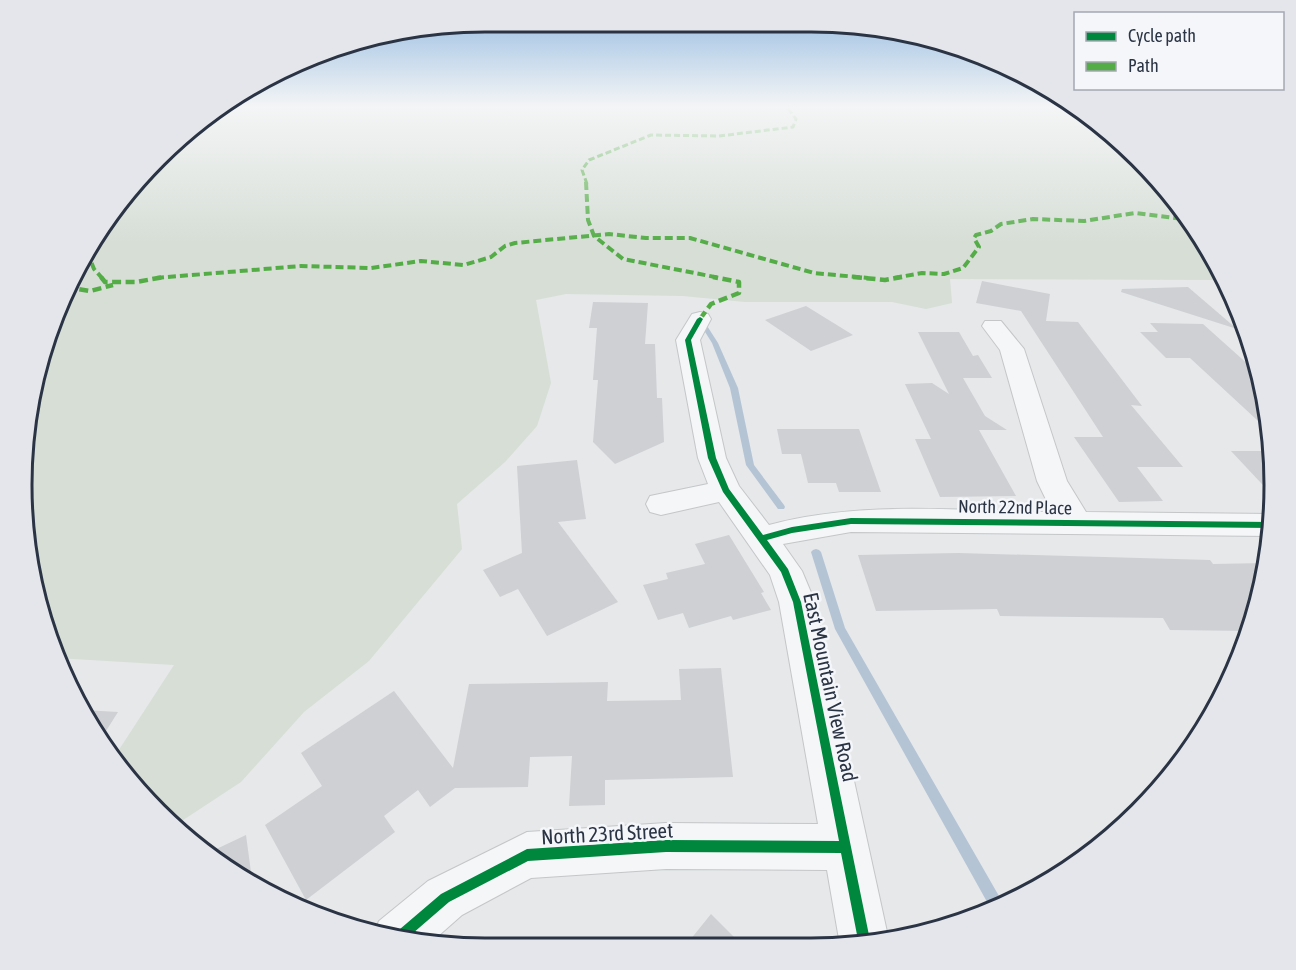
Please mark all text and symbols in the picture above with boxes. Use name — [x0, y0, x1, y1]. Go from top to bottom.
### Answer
legend — [1074, 12, 1284, 90]
text: Cycle path — [1128, 25, 1196, 46]
text: Path — [1128, 55, 1159, 76]
street label: North 22nd Place — [958, 496, 1072, 518]
street label: East Mountain View Road — [799, 590, 863, 784]
street label: North 23rd Street — [540, 818, 674, 848]

